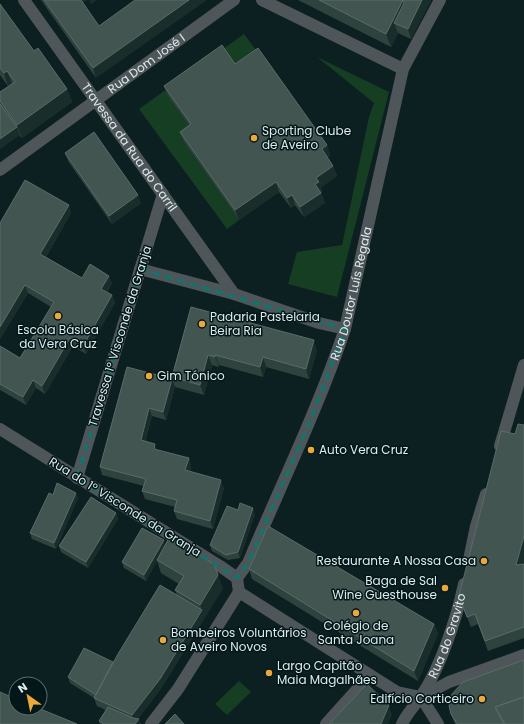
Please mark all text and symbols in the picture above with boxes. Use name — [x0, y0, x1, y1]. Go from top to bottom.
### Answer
street label: Rua Dom José I — [104, 29, 188, 97]
street label: Travessa da Rua do Carril — [78, 79, 181, 215]
place label: Sporting Clube de Aveiro — [262, 122, 351, 153]
marker: Sporting Clube de Aveiro — [249, 133, 259, 143]
street label: Rua Doutor Luís Regala — [326, 225, 376, 363]
street label: Travessa 1º Visconde da Granja — [84, 243, 155, 428]
place label: Padaria Pastelaria Beira Ria — [210, 308, 320, 339]
marker: Escola Básica da Vera Cruz — [53, 311, 63, 321]
marker: Padaria Pastelaria Beira Ria — [197, 319, 207, 329]
place label: Escola Básica da Vera Cruz — [17, 321, 99, 352]
place label: Gim Tónico — [157, 367, 225, 384]
marker: Gim Tónico — [144, 371, 154, 381]
place label: Auto Vera Cruz — [319, 441, 408, 458]
marker: Auto Vera Cruz — [306, 445, 316, 455]
street label: Rua do 1º Visconde da Granja — [46, 453, 205, 561]
place label: Restaurante A Nossa Casa — [317, 552, 476, 569]
marker: Restaurante A Nossa Casa — [479, 556, 489, 566]
place label: Baga de Sal Wine Guesthouse — [332, 572, 437, 603]
marker: Baga de Sal Wine Guesthouse — [440, 583, 450, 593]
street label: Rua do Gravito — [424, 591, 470, 681]
marker: Colégio de Santa Joana — [351, 608, 361, 618]
place label: Colégio de Santa Joana — [318, 617, 394, 648]
place label: Bombeiros Voluntários de Aveiro Novos — [171, 624, 306, 655]
marker: Bombeiros Voluntários de Aveiro Novos — [158, 635, 168, 645]
place label: Largo Capitão Maia Magalhães — [277, 657, 377, 688]
marker: Largo Capitão Maia Magalhães — [264, 668, 274, 678]
north arrow — [8, 676, 48, 716]
text: N — [15, 679, 30, 697]
place label: Edifício Corticeiro — [370, 690, 474, 707]
marker: Edifício Corticeiro — [477, 694, 487, 704]

